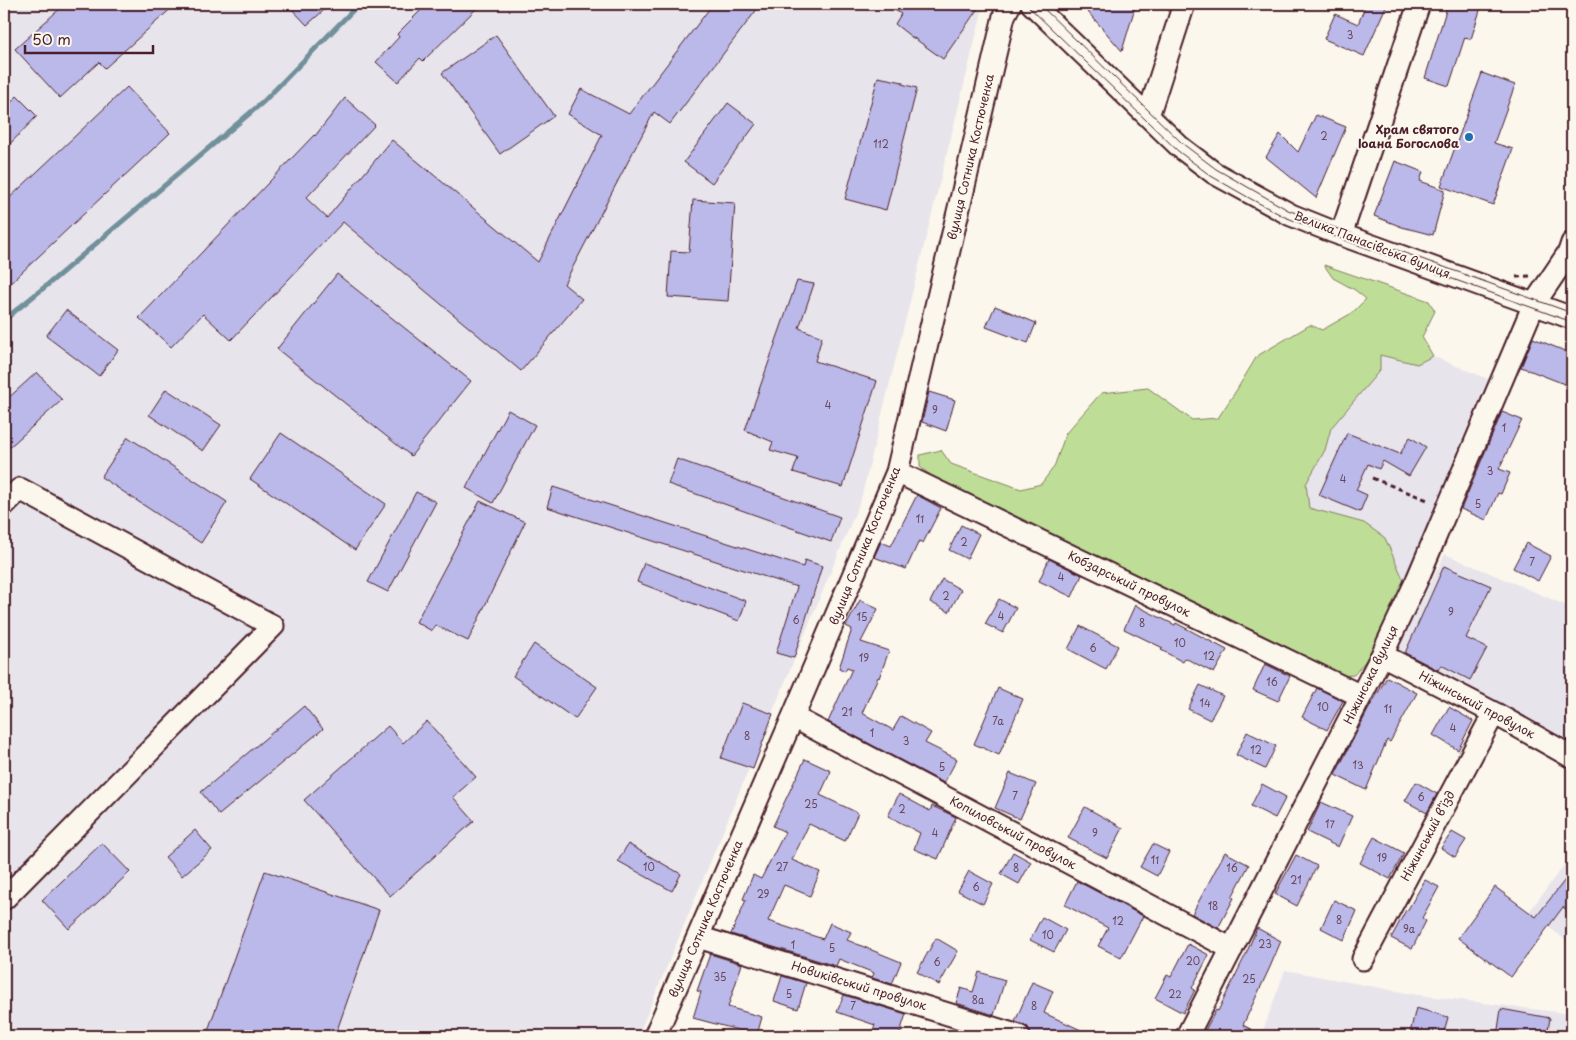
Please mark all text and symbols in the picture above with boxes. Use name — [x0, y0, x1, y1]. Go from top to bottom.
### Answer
scale bar — [25, 22, 152, 54]
text: 50 m — [32, 27, 71, 50]
house number: 3 — [1347, 27, 1353, 42]
street label: вулиця Сотника Костюченка — [942, 72, 998, 241]
place label: Храм святого Іоана Богослова — [1358, 120, 1459, 152]
house number: 2 — [1320, 128, 1328, 143]
marker: Храм святого Іоана Богослова — [1463, 131, 1475, 143]
house number: 112 — [873, 136, 889, 151]
street label: Велика Панасівська вулиця — [1292, 206, 1453, 282]
house number: 4 — [825, 397, 832, 412]
house number: 9 — [932, 402, 938, 417]
house number: 1 — [1502, 420, 1506, 435]
street label: вулиця Сотника Костюченка — [824, 463, 904, 628]
house number: 3 — [1487, 463, 1493, 478]
house number: 4 — [1340, 471, 1347, 486]
house number: 5 — [1475, 496, 1481, 511]
house number: 11 — [916, 511, 924, 526]
house number: 2 — [960, 534, 968, 549]
street label: Кобзарський провулок — [1065, 546, 1194, 621]
house number: 7 — [1529, 554, 1535, 569]
house number: 4 — [1058, 569, 1065, 584]
house number: 2 — [942, 588, 950, 603]
house number: 9 — [1448, 604, 1454, 619]
house number: 4 — [998, 608, 1005, 623]
house number: 15 — [857, 609, 867, 624]
house number: 6 — [792, 612, 800, 627]
house number: 8 — [1139, 615, 1145, 630]
street label: Ніжинська вулиця — [1338, 622, 1402, 727]
house number: 10 — [1174, 635, 1186, 650]
house number: 6 — [1089, 640, 1097, 655]
house number: 12 — [1203, 648, 1215, 663]
house number: 19 — [859, 650, 869, 665]
street label: Ніжинський провулок — [1416, 666, 1539, 743]
house number: 16 — [1266, 674, 1278, 689]
house number: 14 — [1199, 695, 1211, 710]
house number: 10 — [1317, 699, 1329, 714]
house number: 11 — [1384, 701, 1392, 716]
house number: 21 — [841, 704, 853, 719]
house number: 7а — [992, 713, 1005, 728]
house number: 4 — [1450, 720, 1457, 735]
house number: 1 — [870, 725, 874, 740]
house number: 8 — [744, 728, 750, 743]
house number: 3 — [903, 733, 909, 748]
house number: 12 — [1250, 742, 1262, 757]
house number: 13 — [1352, 757, 1364, 772]
house number: 5 — [939, 759, 945, 774]
street label: Ніжинський в’їзд — [1396, 787, 1459, 884]
house number: 7 — [1012, 788, 1018, 803]
house number: 6 — [1417, 789, 1425, 804]
street label: Копиловський провулок — [947, 791, 1081, 874]
house number: 25 — [804, 796, 818, 811]
house number: 2 — [898, 801, 906, 816]
house number: 17 — [1325, 816, 1336, 831]
house number: 4 — [932, 825, 939, 840]
house number: 9 — [1092, 825, 1098, 840]
street label: вулиця Сотника Костюченка — [664, 837, 747, 1000]
house number: 19 — [1377, 850, 1387, 865]
house number: 11 — [1151, 852, 1159, 867]
house number: 10 — [643, 859, 655, 874]
house number: 27 — [776, 859, 789, 874]
house number: 8 — [1013, 860, 1019, 875]
house number: 16 — [1226, 860, 1238, 875]
house number: 21 — [1290, 872, 1302, 887]
house number: 6 — [972, 879, 980, 894]
house number: 29 — [757, 886, 770, 901]
house number: 18 — [1208, 898, 1218, 913]
house number: 8 — [1336, 912, 1342, 927]
house number: 12 — [1112, 913, 1124, 928]
house number: 9а — [1403, 921, 1416, 936]
house number: 10 — [1042, 927, 1054, 942]
house number: 23 — [1258, 936, 1272, 951]
house number: 1 — [791, 937, 795, 952]
house number: 5 — [829, 940, 835, 955]
house number: 20 — [1186, 953, 1200, 968]
house number: 6 — [933, 954, 941, 969]
street label: Новиківський провулок — [789, 956, 930, 1014]
house number: 35 — [714, 969, 726, 984]
house number: 25 — [1242, 971, 1256, 986]
house number: 5 — [786, 986, 792, 1001]
house number: 22 — [1168, 986, 1182, 1001]
house number: 8а — [972, 992, 985, 1007]
house number: 7 — [850, 998, 856, 1013]
house number: 8 — [1031, 998, 1037, 1013]

